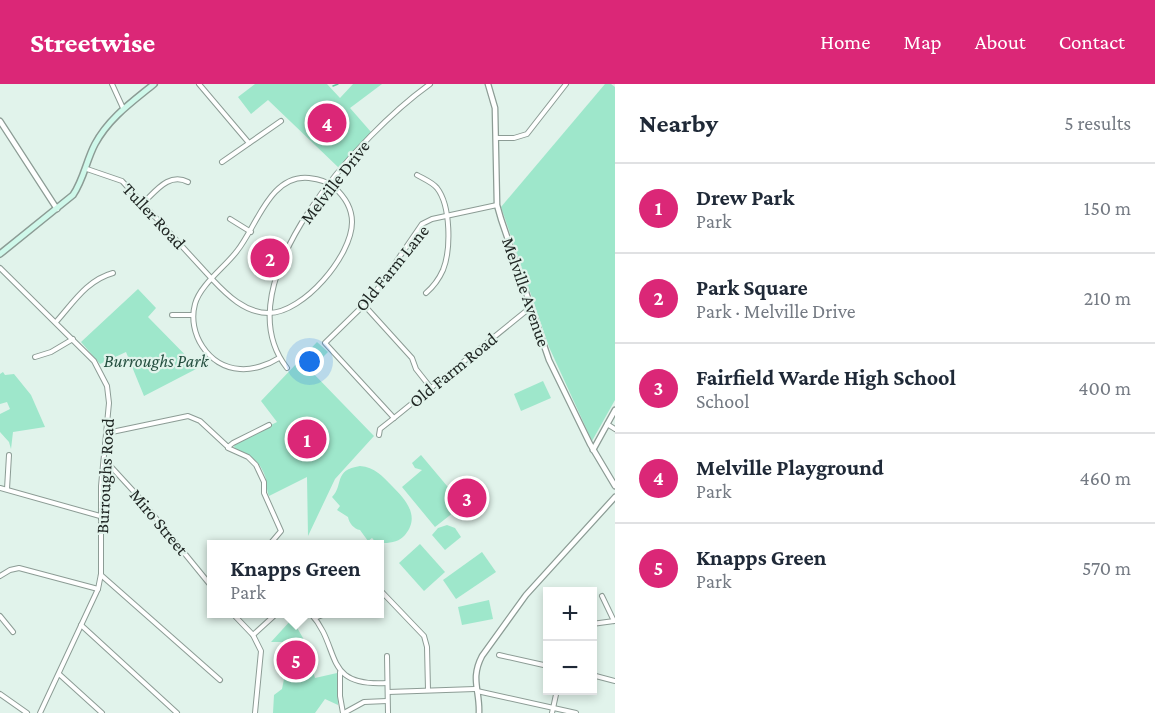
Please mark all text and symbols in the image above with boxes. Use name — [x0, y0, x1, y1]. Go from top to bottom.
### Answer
text: Streetwise — [30, 27, 155, 58]
text: Home — [820, 30, 870, 54]
text: Map — [903, 30, 942, 54]
text: About — [975, 30, 1026, 54]
text: Contact — [1059, 30, 1125, 54]
pin: 4 — [308, 100, 346, 146]
text: Nearby — [639, 109, 718, 138]
text: 5 results — [1064, 112, 1131, 134]
street label: Melville Drive — [296, 136, 374, 228]
street label: Tuller Road — [118, 179, 190, 254]
text: Drew Park — [696, 185, 794, 210]
text: 1 — [655, 197, 662, 219]
text: 150 m — [1084, 197, 1131, 219]
text: Park — [696, 210, 732, 232]
street label: Old Farm Lane — [351, 221, 433, 315]
street label: Melville Avenue — [498, 235, 554, 349]
pin: 2 — [250, 236, 290, 280]
text: Park Square — [696, 275, 808, 300]
text: 2 — [653, 287, 664, 309]
text: 210 m — [1084, 287, 1131, 309]
text: Park · Melville Drive — [696, 300, 856, 322]
street label: Old Farm Road — [405, 328, 501, 411]
your location — [295, 347, 324, 376]
park label: Burroughs Park — [104, 351, 209, 371]
text: Fairfield Warde High School — [696, 365, 956, 390]
text: 3 — [654, 377, 663, 399]
text: 400 m — [1078, 377, 1131, 399]
text: School — [696, 390, 749, 412]
pin: 1 — [288, 416, 326, 462]
street label: Burroughs Road — [92, 417, 118, 534]
text: Melville Playground — [696, 455, 884, 480]
text: 4 — [653, 467, 664, 489]
text: 460 m — [1079, 467, 1131, 489]
pin: 3 — [448, 476, 486, 520]
text: Park — [696, 480, 732, 502]
street label: Miro Street — [126, 485, 193, 560]
popup — [207, 540, 384, 618]
text: Knapps Green — [696, 545, 826, 570]
text: Knapps Green — [230, 556, 361, 581]
text: 5 — [654, 557, 663, 579]
text: 570 m — [1082, 557, 1131, 579]
text: Park — [696, 570, 732, 592]
text: Park — [230, 581, 266, 603]
map controls — [543, 587, 597, 695]
button: + — [543, 587, 597, 641]
pin: 5 — [276, 638, 316, 682]
button: − — [543, 641, 597, 695]

